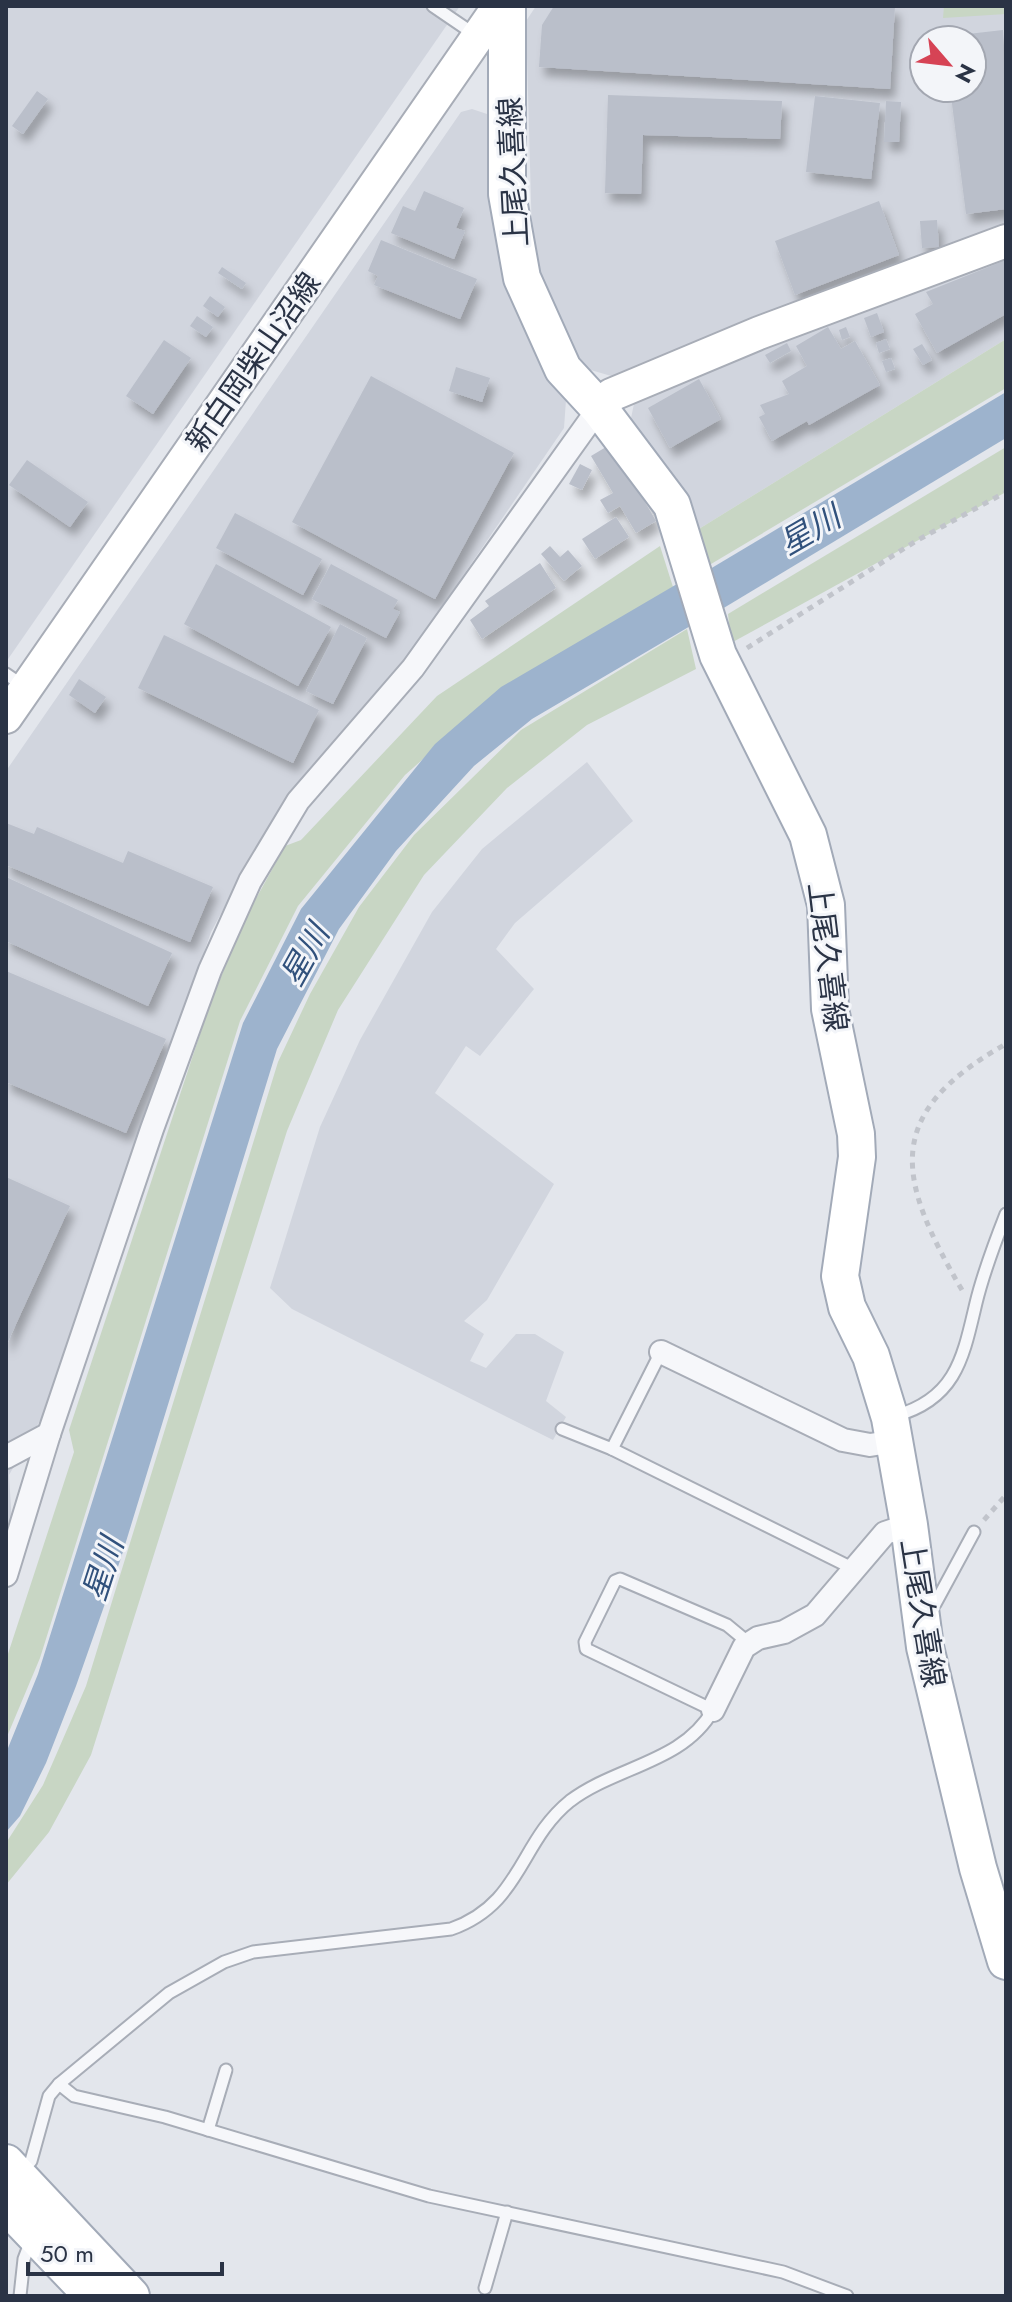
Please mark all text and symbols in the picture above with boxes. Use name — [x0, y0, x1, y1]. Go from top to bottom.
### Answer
north arrow — [908, 24, 988, 104]
text: N — [947, 58, 984, 89]
street label: 上尾久喜線 — [488, 96, 538, 248]
street label: 新白岡柴山沼線 — [175, 264, 331, 460]
water label: 星川 — [771, 493, 852, 566]
street label: 上尾久喜線 — [798, 880, 858, 1034]
water label: 星川 — [269, 913, 342, 994]
water label: 星川 — [71, 1529, 136, 1607]
street label: 上尾久喜線 — [890, 1536, 956, 1690]
scale bar — [28, 2226, 222, 2276]
text: 50 m — [40, 2236, 94, 2271]

